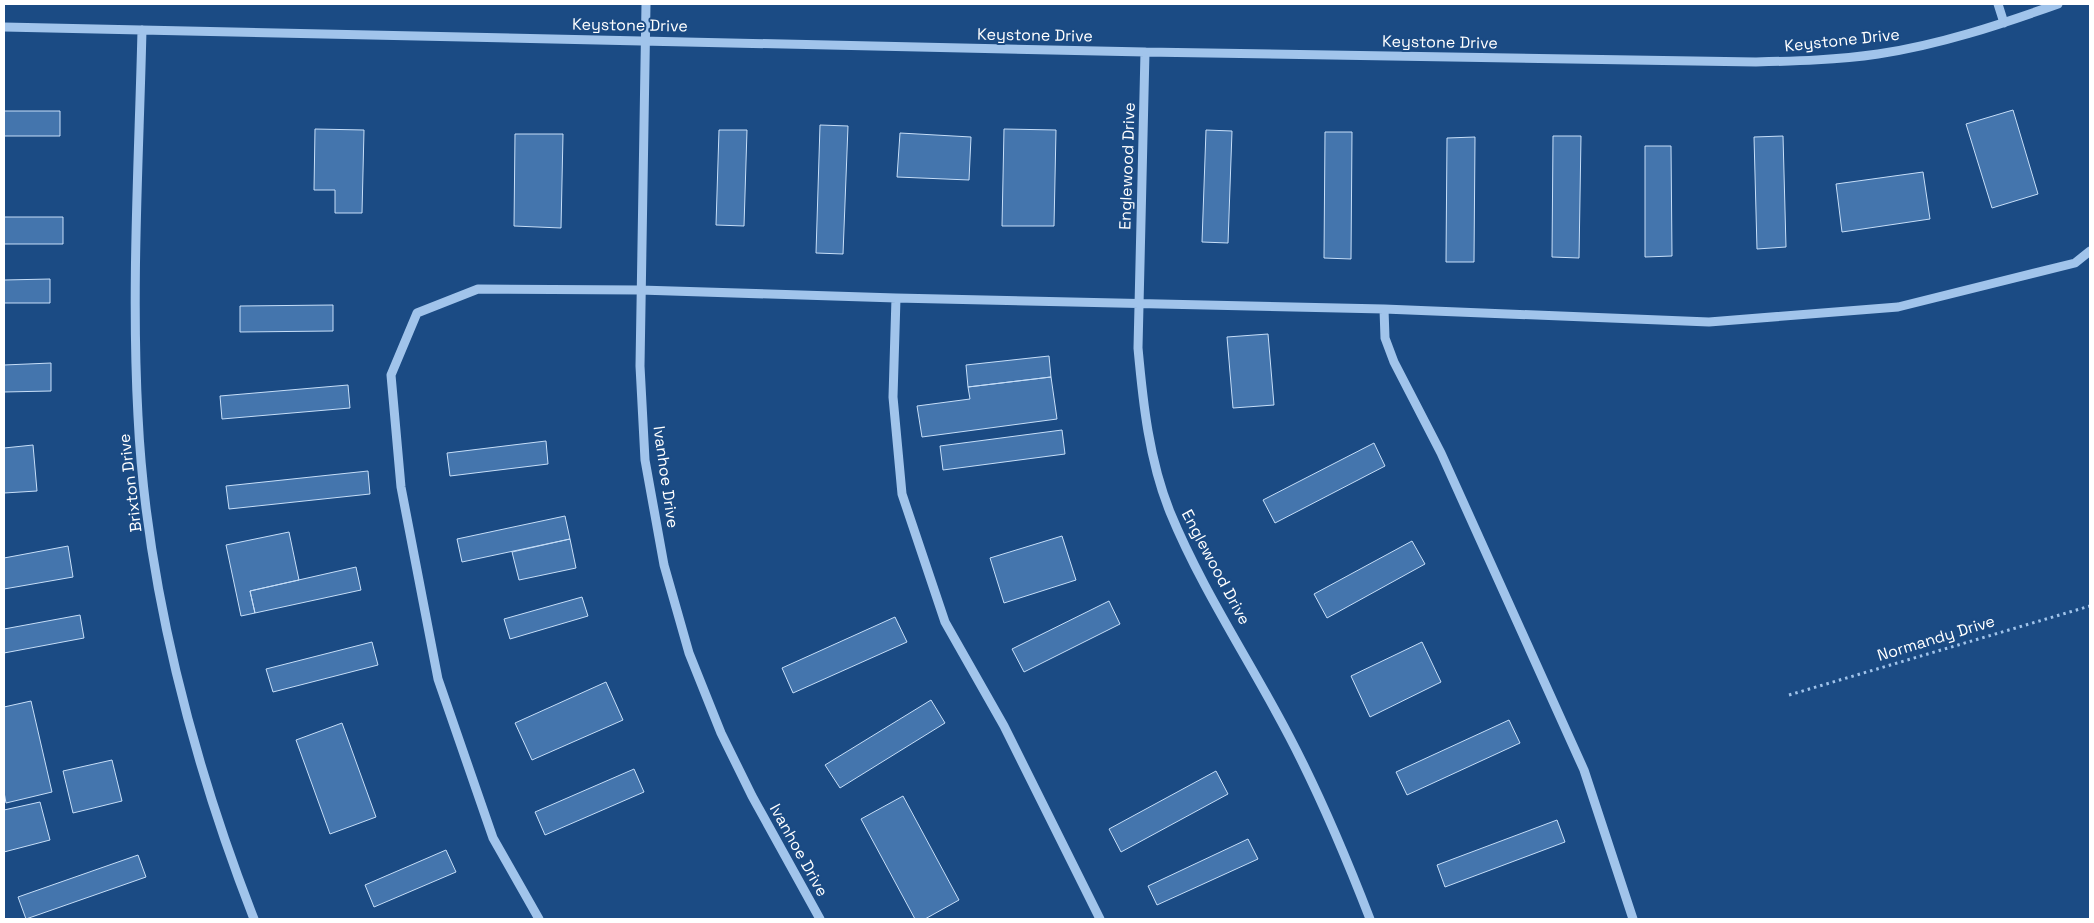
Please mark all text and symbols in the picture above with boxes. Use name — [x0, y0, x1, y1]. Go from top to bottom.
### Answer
street label: Keystone Drive — [572, 13, 688, 37]
street label: Keystone Drive — [977, 23, 1093, 47]
street label: Keystone Drive — [1783, 24, 1901, 56]
street label: Keystone Drive — [1382, 30, 1498, 54]
street label: Englewood Drive — [1114, 102, 1140, 230]
street label: Ivanhoe Drive — [648, 425, 684, 529]
street label: Brixton Drive — [114, 432, 146, 534]
street label: Englewood Drive — [1177, 506, 1255, 628]
street label: Normandy Drive — [1875, 610, 1997, 666]
street label: Ivanhoe Drive — [765, 800, 833, 900]

